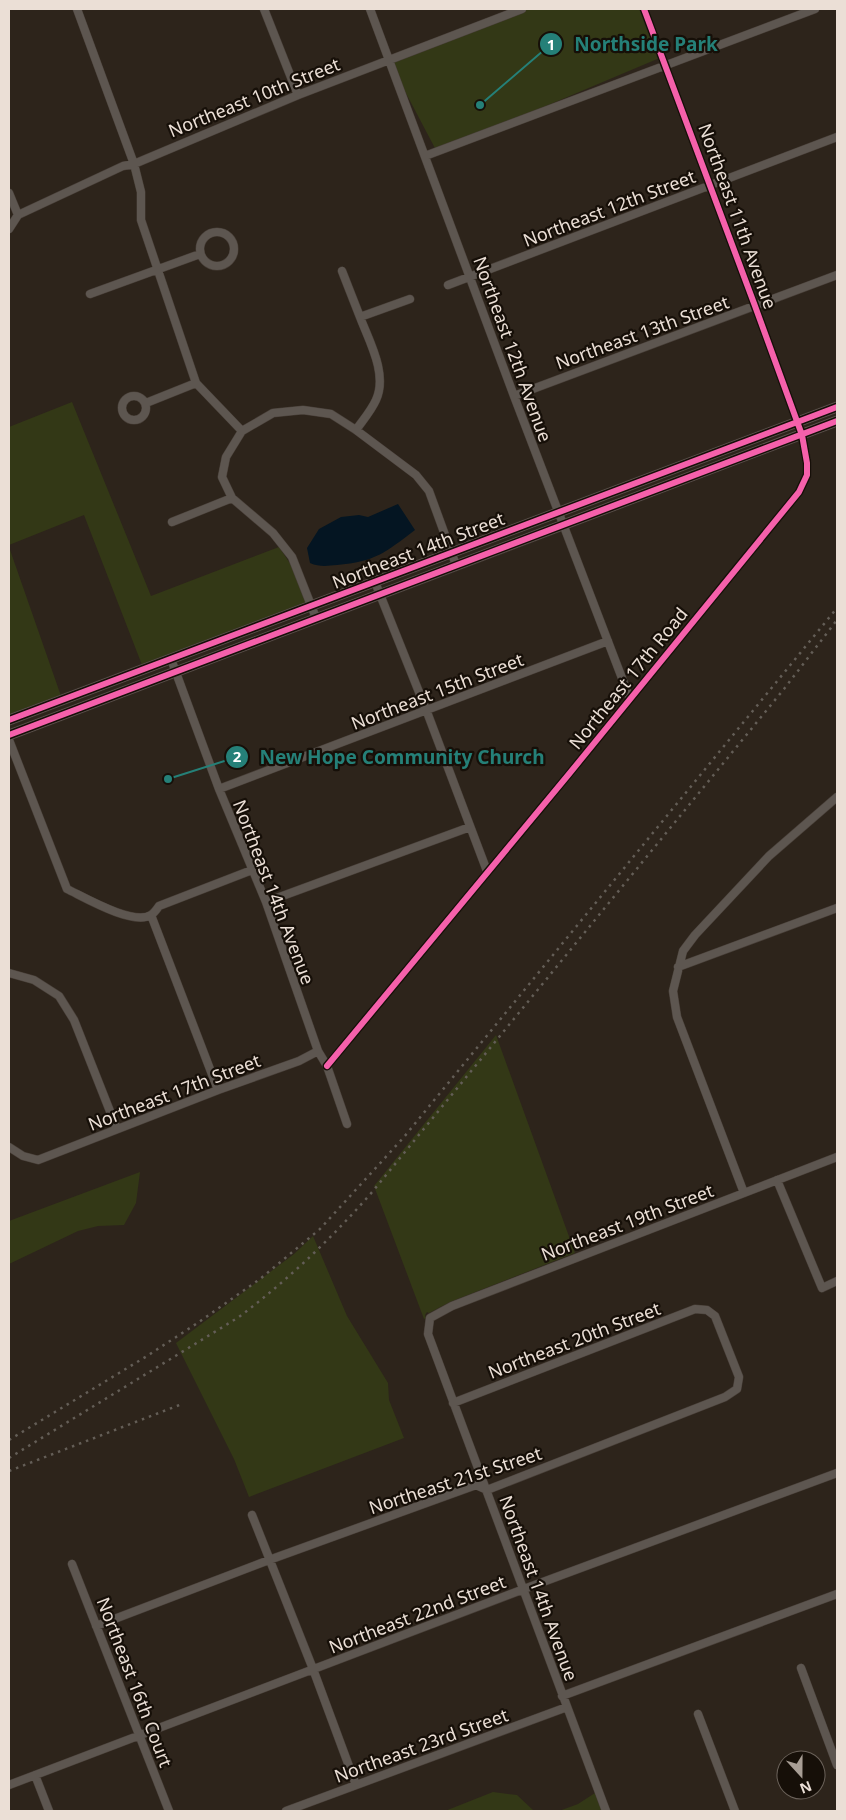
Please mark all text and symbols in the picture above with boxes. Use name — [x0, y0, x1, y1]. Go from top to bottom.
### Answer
callout: Northside Park — [539, 27, 727, 61]
text: Northside Park — [574, 31, 718, 57]
text: 1 — [547, 34, 555, 54]
street label: Northeast 10th Street — [165, 51, 344, 142]
street label: Northeast 11th Avenue — [693, 120, 783, 312]
street label: Northeast 12th Street — [519, 164, 699, 252]
street label: Northeast 12th Avenue — [468, 253, 558, 445]
street label: Northeast 13th Street — [552, 289, 732, 375]
street label: Northeast 14th Street — [328, 506, 508, 594]
street label: Northeast 17th Road — [563, 602, 693, 754]
street label: Northeast 15th Street — [347, 647, 527, 735]
callout: New Hope Community Church — [225, 740, 555, 774]
text: New Hope Community Church — [259, 744, 545, 770]
text: 2 — [233, 746, 242, 766]
street label: Northeast 14th Avenue — [228, 796, 320, 988]
street label: Northeast 17th Street — [84, 1048, 264, 1136]
street label: Northeast 19th Street — [537, 1178, 717, 1266]
street label: Northeast 20th Street — [484, 1296, 664, 1384]
street label: Northeast 21st Street — [366, 1441, 545, 1519]
street label: Northeast 14th Avenue — [494, 1492, 584, 1684]
street label: Northeast 22nd Street — [325, 1569, 509, 1659]
street label: Northeast 16th Court — [92, 1594, 179, 1771]
street label: Northeast 23rd Street — [331, 1702, 512, 1788]
north arrow — [776, 1750, 826, 1800]
text: N — [797, 1777, 815, 1799]

